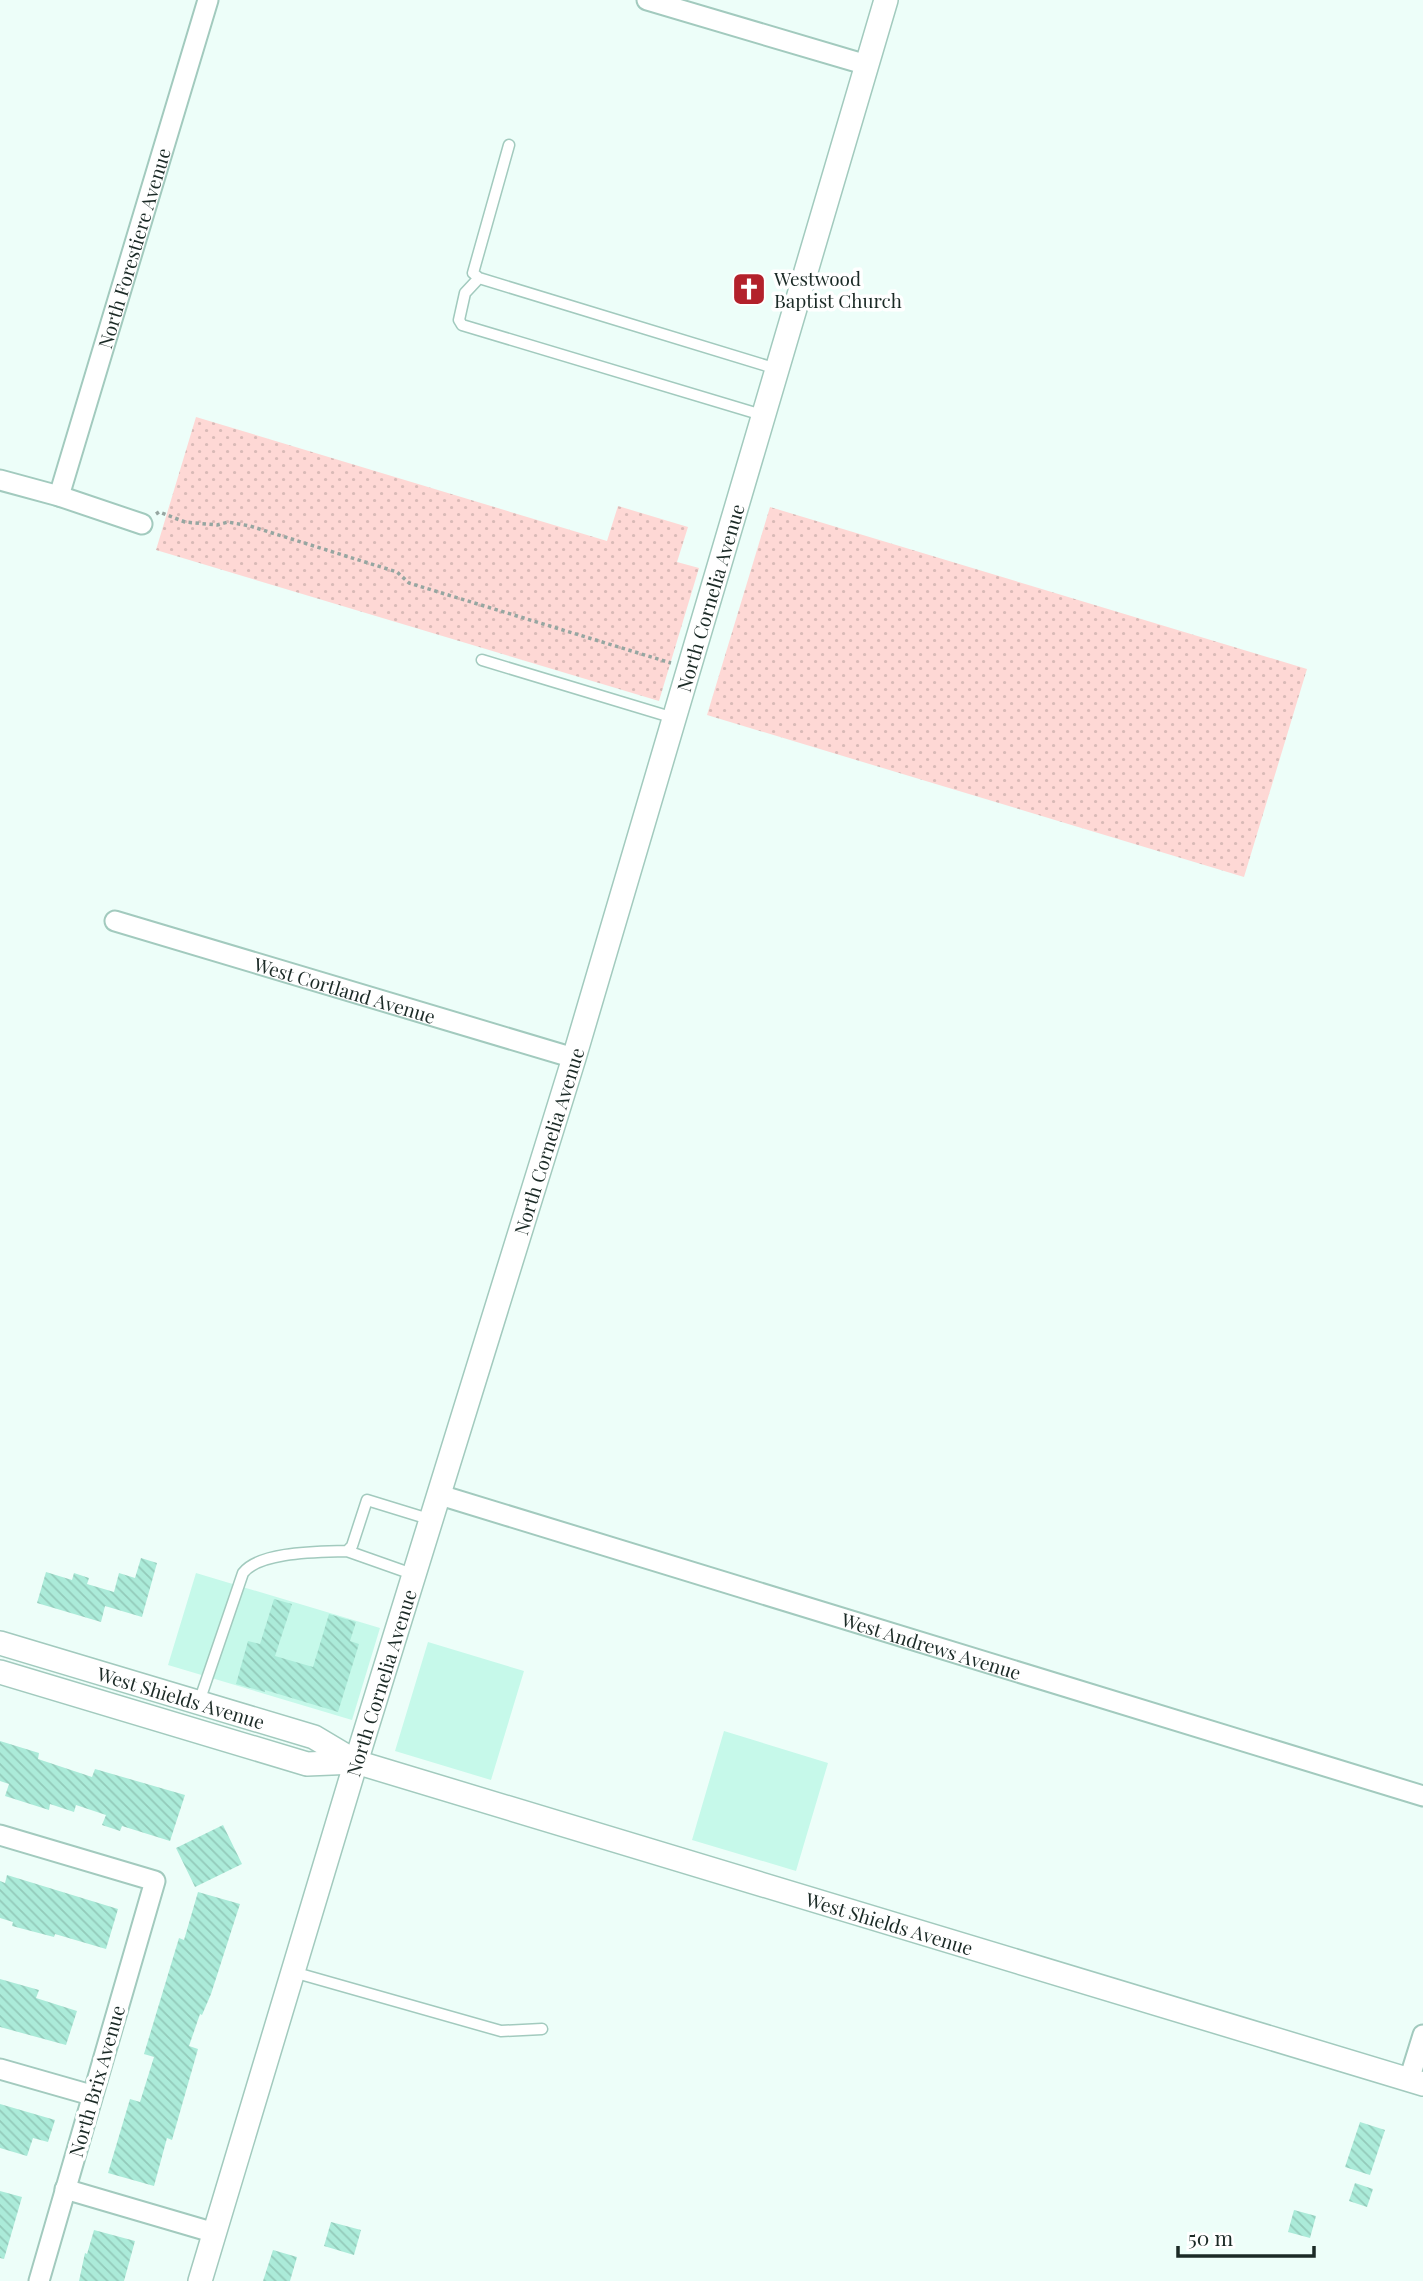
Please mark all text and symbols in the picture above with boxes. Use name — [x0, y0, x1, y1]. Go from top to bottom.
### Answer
street label: North Forestiere Avenue — [91, 145, 176, 351]
place label: Westwood Baptist Church — [773, 265, 902, 313]
church icon: Westwood Baptist Church — [730, 270, 768, 308]
street label: North Cornelia Avenue — [670, 500, 750, 695]
street label: West Cortland Avenue — [250, 950, 439, 1029]
street label: North Cornelia Avenue — [507, 1044, 589, 1238]
street label: North Cornelia Avenue — [339, 1586, 422, 1779]
street label: West Andrews Avenue — [838, 1605, 1024, 1685]
street label: West Shields Avenue — [93, 1660, 268, 1735]
street label: West Shields Avenue — [802, 1885, 976, 1961]
street label: North Brix Avenue — [62, 2002, 130, 2160]
scale bar — [1178, 2214, 1314, 2258]
text: 50 m — [1188, 2223, 1234, 2251]

